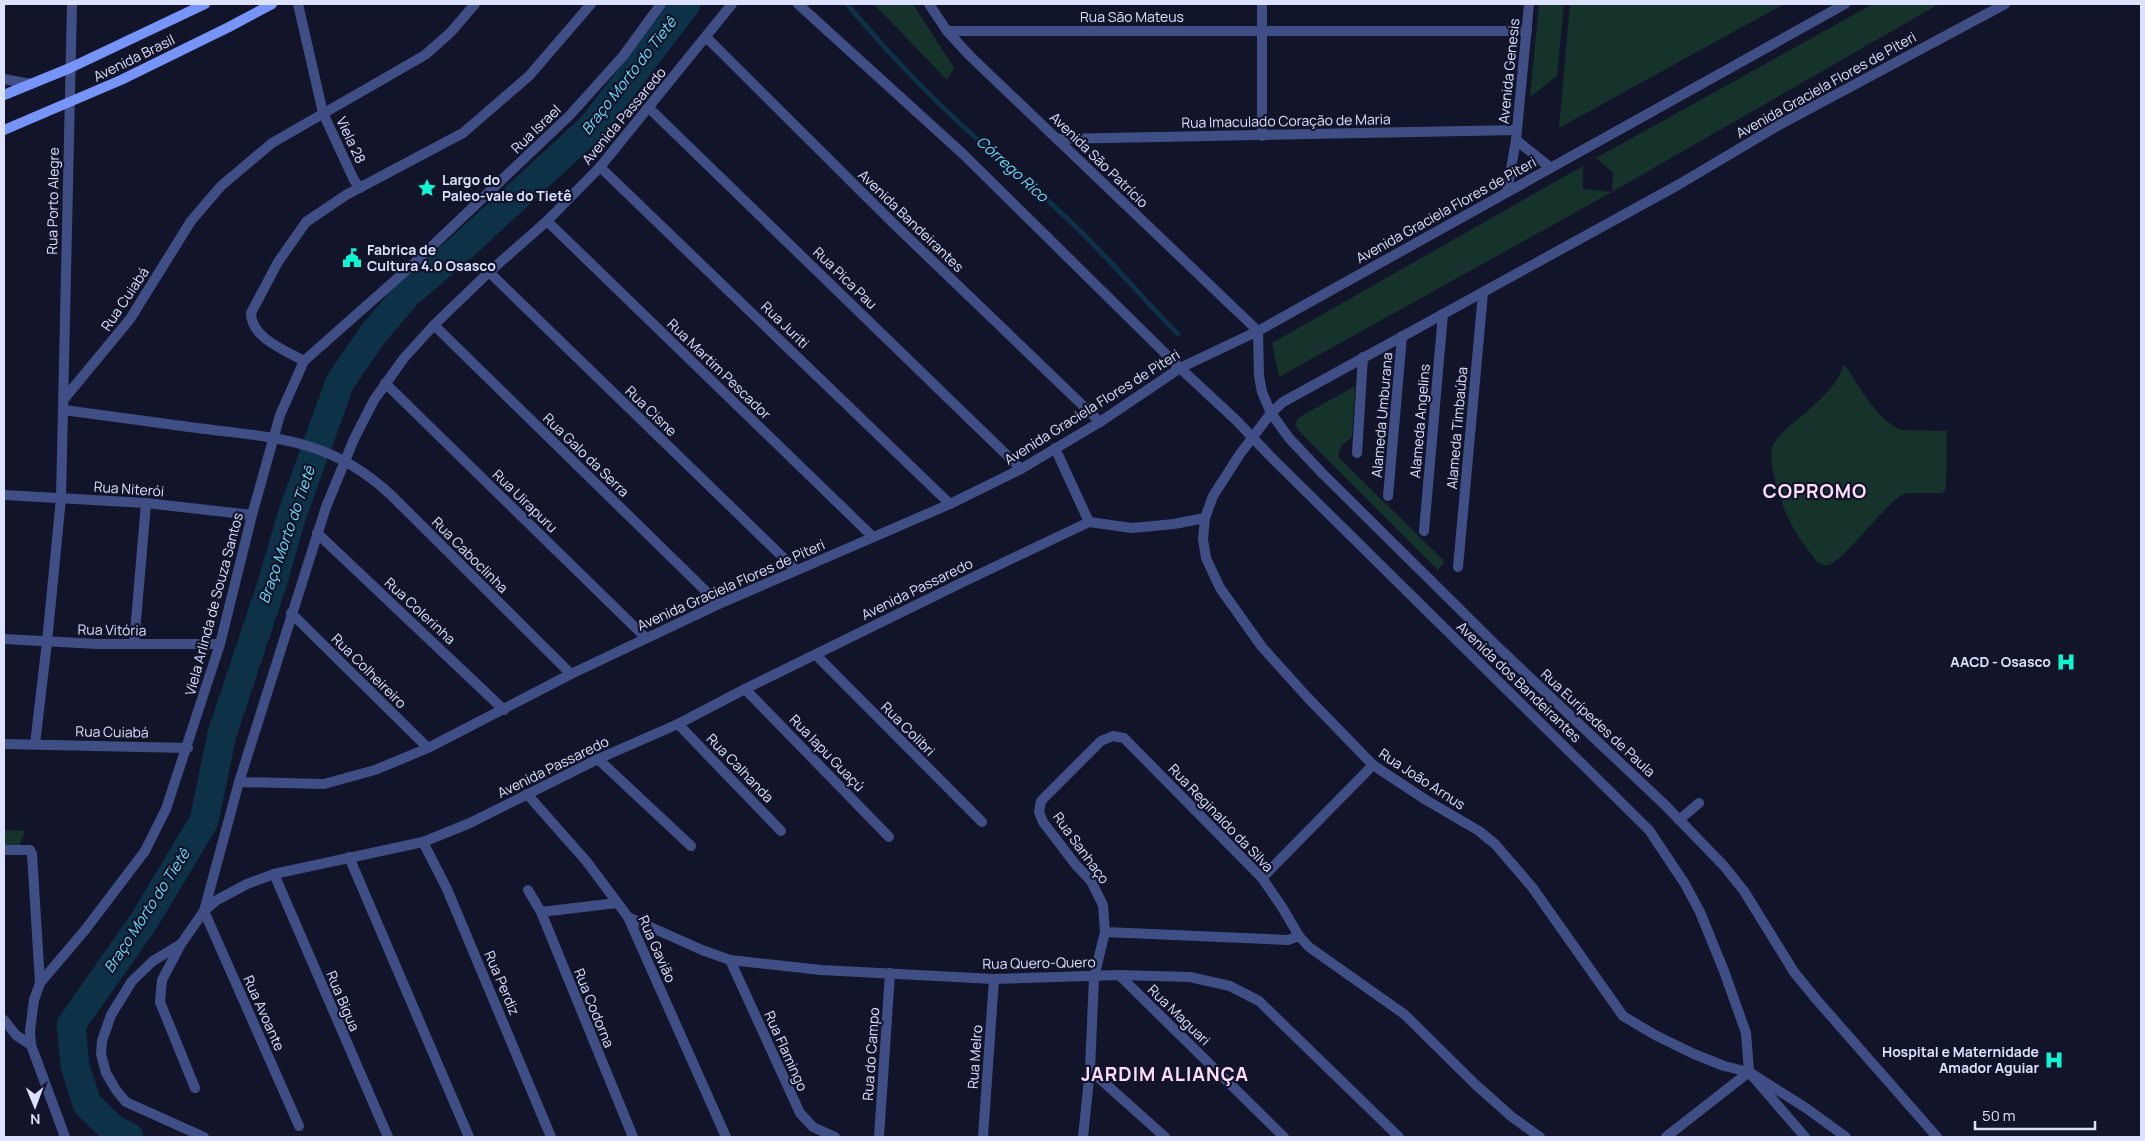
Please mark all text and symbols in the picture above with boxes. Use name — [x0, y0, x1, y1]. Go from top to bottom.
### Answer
street label: Rua São Mateus — [1080, 7, 1184, 26]
water label: Braço Morto do Tietê — [576, 12, 682, 139]
street label: Avenida Genesis — [1494, 17, 1523, 125]
street label: Avenida Graciela Flores de Piteri — [1732, 27, 1919, 142]
street label: Avenida Brasil — [90, 30, 178, 86]
street label: Avenida Passaredo — [577, 63, 670, 168]
street label: Rua Israel — [507, 100, 565, 157]
street label: Avenida São Patrício — [1046, 108, 1153, 212]
street label: Rua Imaculado Coração de Maria — [1181, 109, 1391, 132]
street label: Viela 28 — [332, 113, 371, 166]
water label: Córrego Rico — [972, 131, 1054, 207]
street label: Rua Porto Alegre — [42, 147, 63, 255]
street label: Avenida Graciela Flores de Piteri — [1352, 152, 1539, 267]
street label: Avenida Bandeirantes — [855, 165, 968, 276]
place label: Largo do Paleo-vale do Tietê — [442, 170, 572, 205]
place icon: Largo do Paleo-vale do Tietê — [416, 177, 438, 199]
place label: Fabrica de Cultura 4.0 Osasco — [367, 240, 496, 275]
street label: Rua Pica Pau — [809, 242, 881, 313]
public building icon: Fabrica de Cultura 4.0 Osasco — [341, 247, 363, 269]
street label: Rua Cuiabá — [96, 263, 153, 334]
street label: Rua Juriti — [757, 297, 813, 352]
street label: Rua Martim Pescador — [664, 314, 775, 423]
street label: Avenida Graciela Flores de Piteri — [1000, 345, 1183, 469]
street label: Alameda Umburana — [1367, 351, 1396, 478]
street label: Alameda Angelins — [1405, 363, 1434, 479]
street label: Alameda Timbaúba — [1442, 366, 1471, 490]
street label: Rua Cisne — [621, 381, 681, 440]
street label: Rua Galo da Serra — [539, 409, 634, 501]
water label: Braço Morto do Tietê — [253, 462, 320, 606]
street label: Rua Uirapuru — [489, 465, 562, 536]
street label: Rua Niterói — [93, 477, 165, 500]
district label: COPROMO — [1763, 478, 1867, 504]
street label: Viela Arlinda de Souza Santos — [180, 510, 247, 697]
street label: Rua Caboclinha — [428, 512, 513, 597]
street label: Avenida Graciela Flores de Piteri — [634, 534, 828, 635]
street label: Avenida Passaredo — [858, 553, 976, 624]
street label: Rua Colerinha — [381, 573, 460, 648]
street label: Avenida dos Bandeirantes — [1453, 617, 1586, 746]
street label: Rua Vitória — [77, 619, 147, 640]
street label: Rua Colheireiro — [328, 629, 411, 712]
hospital icon: AACD - Osasco — [2055, 651, 2077, 673]
place label: AACD - Osasco — [1950, 652, 2051, 671]
street label: Rua Eurípedes de Paula — [1537, 665, 1660, 781]
street label: Rua Colibri — [877, 697, 940, 760]
street label: Rua Iapu Guaçú — [786, 710, 869, 795]
street label: Rua Cuiabá — [75, 721, 149, 742]
street label: Rua Calhanda — [703, 729, 778, 806]
street label: Avenida Passaredo — [494, 731, 612, 802]
street label: Rua João Arnus — [1375, 744, 1469, 814]
street label: Rua Reginaldo da Silva — [1165, 759, 1278, 876]
street label: Rua Sanhaço — [1049, 808, 1114, 887]
water label: Braço Morto do Tietê — [99, 844, 195, 977]
street label: Rua Gavião — [634, 912, 681, 985]
street label: Rua Perdiz — [480, 948, 525, 1018]
street label: Rua Quero-Quero — [982, 952, 1096, 973]
street label: Rua Codorna — [570, 965, 619, 1050]
street label: Rua Bigua — [322, 968, 365, 1034]
street label: Rua Avoante — [239, 972, 290, 1054]
street label: Rua Maguari — [1144, 980, 1215, 1049]
street label: Rua do Campo — [858, 1007, 883, 1101]
street label: Rua Flamingo — [760, 1008, 813, 1094]
street label: Rua Melro — [963, 1024, 986, 1090]
place label: Hospital e Maternidade Amador Aguiar — [1882, 1042, 2039, 1077]
hospital icon: Hospital e Maternidade Amador Aguiar — [2043, 1049, 2065, 1071]
district label: JARDIM ALIANÇA — [1081, 1061, 1249, 1087]
north arrow — [10, 1081, 60, 1131]
scale bar — [1975, 1098, 2095, 1130]
text: 50 m — [1982, 1105, 2016, 1126]
text: N — [30, 1110, 40, 1129]

